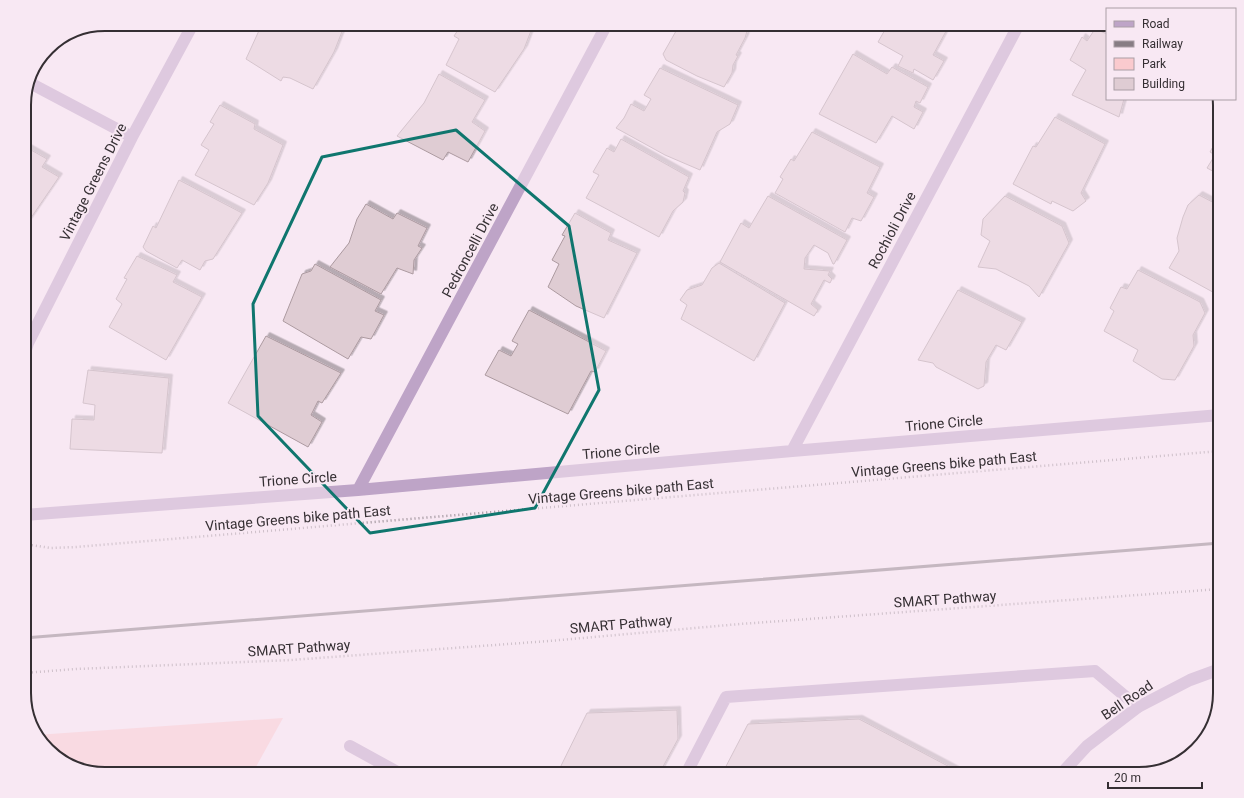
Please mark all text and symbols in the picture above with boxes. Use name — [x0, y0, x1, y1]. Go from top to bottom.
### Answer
legend — [1106, 8, 1236, 100]
text: Road — [1142, 17, 1170, 31]
text: Railway — [1142, 37, 1183, 51]
text: Park — [1142, 57, 1167, 71]
text: Building — [1142, 77, 1185, 91]
street label: Vintage Greens Drive — [56, 121, 130, 243]
street label: Rochioli Drive — [865, 189, 919, 271]
street label: Pedroncelli Drive — [438, 200, 502, 300]
street label: Trione Circle — [905, 412, 983, 434]
street label: Trione Circle — [582, 440, 660, 462]
street label: Vintage Greens bike path East — [851, 448, 1038, 480]
street label: Trione Circle — [259, 468, 337, 490]
street label: Vintage Greens bike path East — [528, 475, 715, 507]
street label: Vintage Greens bike path East — [205, 502, 392, 534]
street label: SMART Pathway — [893, 587, 997, 611]
street label: SMART Pathway — [569, 612, 673, 636]
street label: SMART Pathway — [247, 636, 351, 660]
street label: Bell Road — [1098, 677, 1156, 723]
scale bar — [1108, 764, 1202, 790]
text: 20 m — [1114, 771, 1141, 785]

